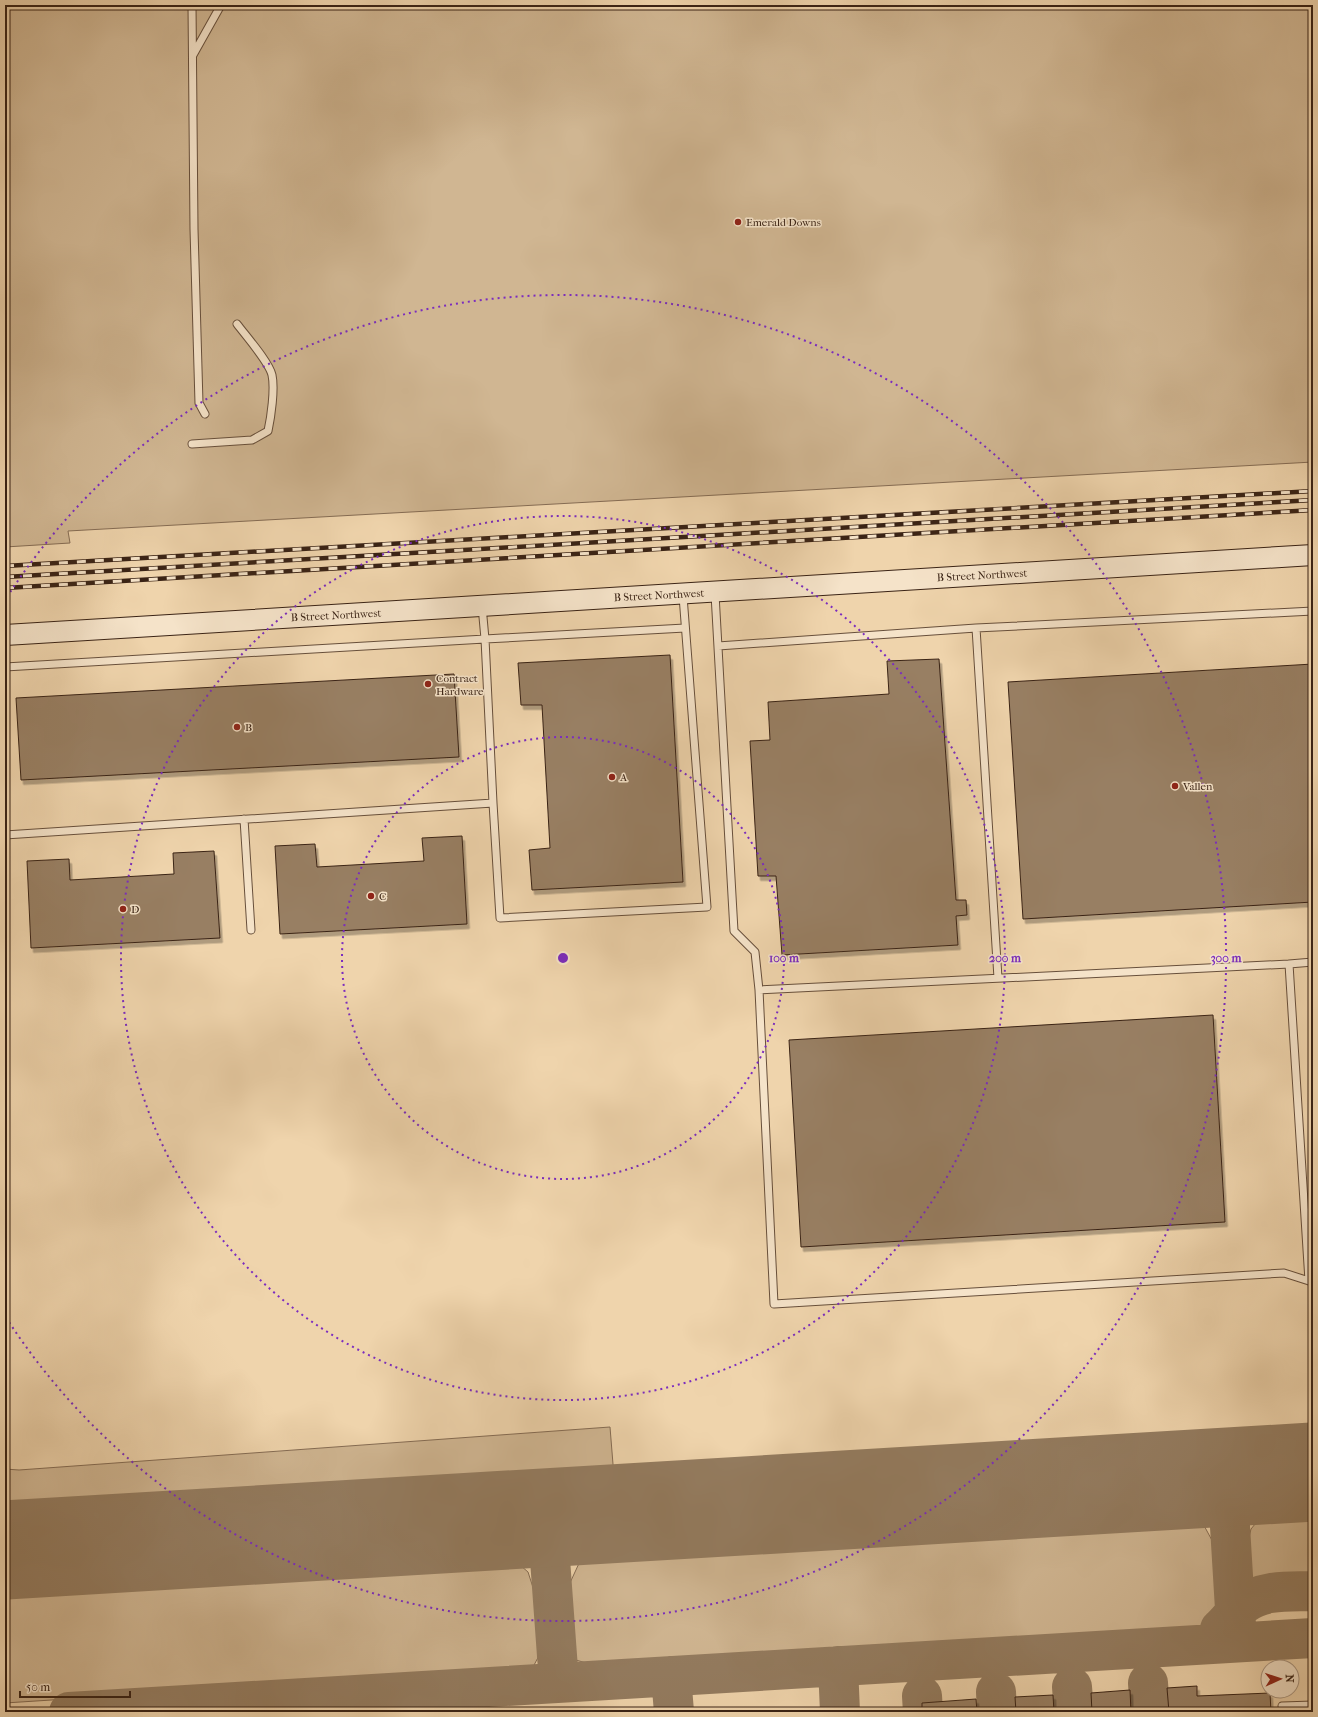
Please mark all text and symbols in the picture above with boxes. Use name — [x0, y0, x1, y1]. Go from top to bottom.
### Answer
place label: Emerald Downs — [746, 216, 821, 229]
marker: Emerald Downs — [733, 217, 743, 227]
street label: B Street Northwest — [936, 567, 1028, 584]
street label: B Street Northwest — [613, 587, 705, 604]
street label: B Street Northwest — [290, 607, 382, 624]
place label: Contract Hardware — [436, 672, 484, 698]
marker: Contract Hardware — [423, 679, 433, 689]
place label: B — [245, 721, 252, 734]
marker: B — [232, 722, 242, 732]
place label: A — [619, 771, 628, 784]
marker: A — [607, 772, 617, 782]
place label: Vallen — [1182, 780, 1213, 793]
marker: Vallen — [1170, 781, 1180, 791]
place label: C — [379, 890, 386, 903]
marker: C — [366, 891, 376, 901]
place label: D — [131, 903, 139, 916]
marker: D — [118, 904, 128, 914]
centre of rings — [556, 951, 570, 965]
text: 100 m — [769, 951, 800, 965]
text: 200 m — [989, 951, 1022, 965]
text: 300 m — [1211, 951, 1242, 966]
north arrow — [1260, 1659, 1300, 1699]
scale bar — [20, 1673, 130, 1699]
text: N — [1283, 1674, 1296, 1684]
text: 50 m — [26, 1680, 50, 1694]

